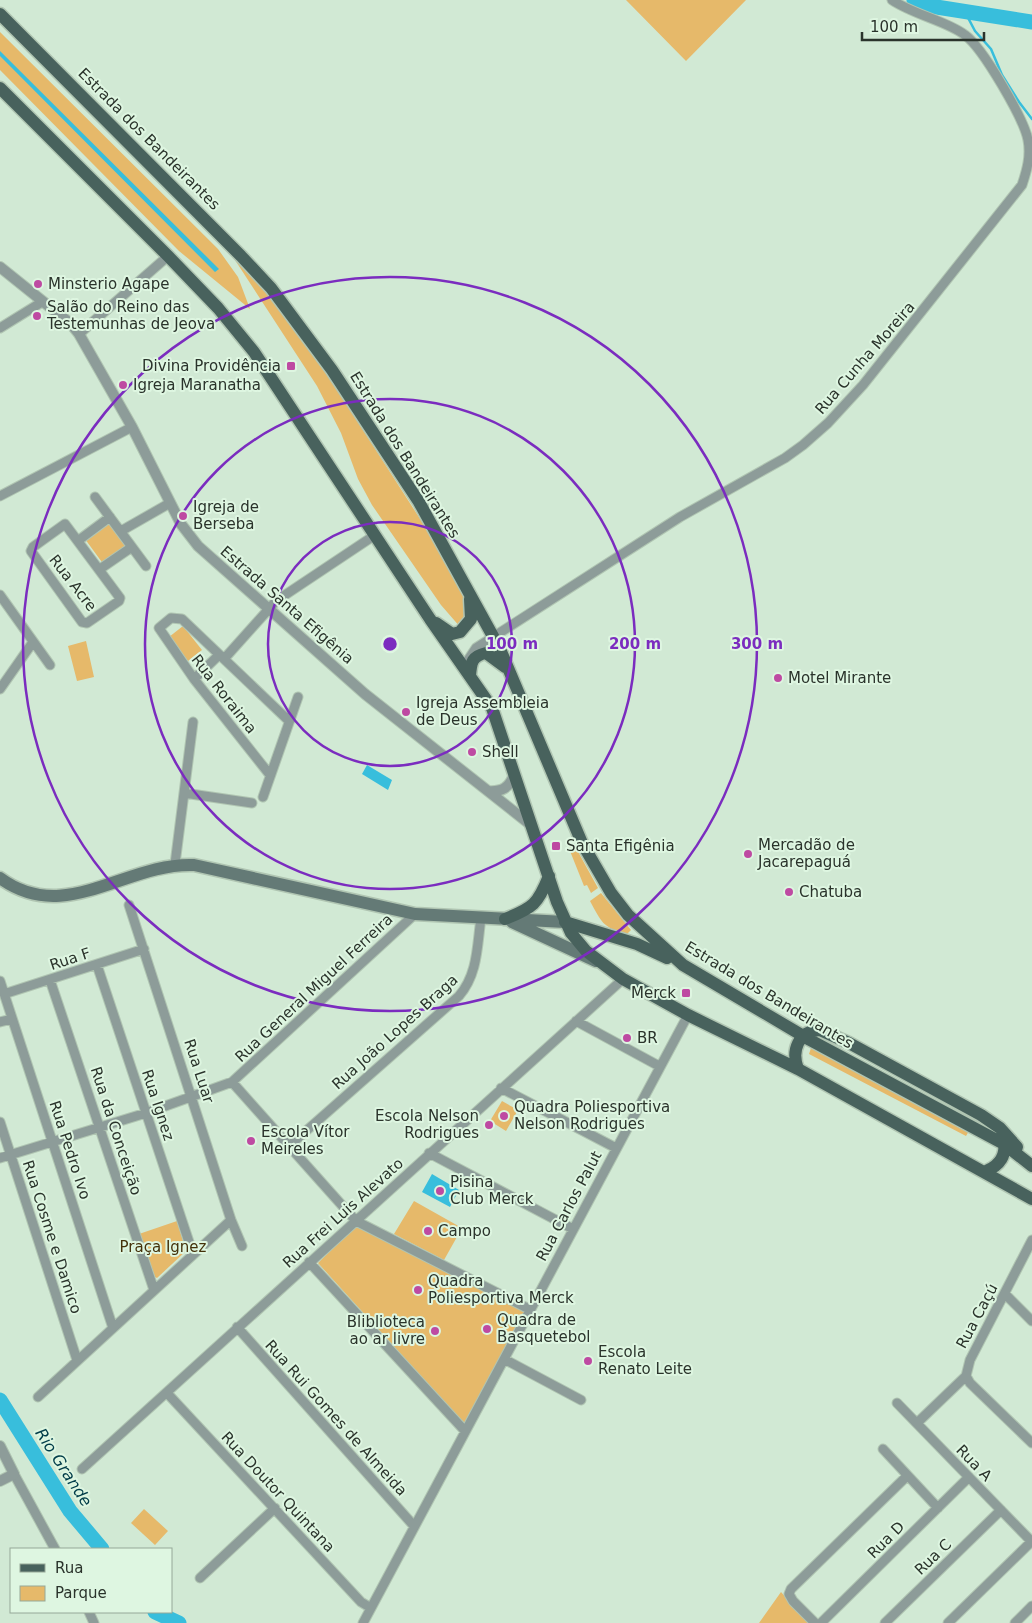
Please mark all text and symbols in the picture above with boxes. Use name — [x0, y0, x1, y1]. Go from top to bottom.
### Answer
scale bar — [862, 10, 984, 42]
text: 100 m — [870, 18, 918, 36]
street label: Estrada dos Bandeirantes — [74, 64, 224, 214]
place label: Minsterio Agape — [48, 275, 170, 293]
marker: Minsterio Agape — [32, 278, 44, 290]
place label: Salão do Reino das Testemunhas de Jeova — [46, 298, 215, 333]
street label: Rua Cunha Moreira — [811, 298, 919, 418]
marker: Salão do Reino das Testemunhas de Jeova — [31, 310, 43, 322]
place label: Divina Providência — [142, 357, 281, 375]
marker: Divina Providência — [285, 360, 297, 372]
street label: Estrada dos Bandeirantes — [346, 368, 464, 542]
place label: Igreja Maranatha — [133, 376, 261, 394]
marker: Igreja Maranatha — [117, 379, 129, 391]
place label: Igreja de Berseba — [193, 498, 259, 533]
marker: Igreja de Berseba — [177, 510, 189, 522]
street label: Estrada Santa Efigênia — [217, 542, 357, 668]
street label: Rua Acre — [45, 551, 101, 615]
centre of rings — [381, 635, 399, 653]
text: 100 m — [486, 635, 538, 653]
text: 200 m — [609, 635, 661, 653]
text: 300 m — [731, 635, 783, 653]
street label: Rua Roraima — [188, 651, 260, 737]
place label: Motel Mirante — [788, 669, 891, 687]
marker: Motel Mirante — [772, 672, 784, 684]
place label: Igreja Assembleia de Deus — [416, 694, 549, 729]
marker: Igreja Assembleia de Deus — [400, 706, 412, 718]
place label: Shell — [482, 743, 519, 761]
marker: Shell — [466, 746, 478, 758]
place label: Mercadão de Jacarepaguá — [757, 836, 855, 871]
place label: Santa Efigênia — [566, 837, 675, 855]
marker: Santa Efigênia — [550, 840, 562, 852]
marker: Mercadão de Jacarepaguá — [742, 848, 754, 860]
place label: Chatuba — [799, 883, 862, 901]
marker: Chatuba — [783, 886, 795, 898]
street label: Rua General Miguel Ferreira — [231, 910, 397, 1066]
street label: Estrada dos Bandeirantes — [682, 938, 857, 1053]
street label: Rua F — [47, 944, 93, 974]
street label: Rua João Lopes Braga — [328, 971, 462, 1093]
place label: Merck — [631, 984, 676, 1002]
marker: Merck — [680, 987, 692, 999]
place label: BR — [637, 1029, 658, 1047]
marker: BR — [621, 1032, 633, 1044]
street label: Rua Luar — [180, 1037, 218, 1106]
street label: Rua da Conceição — [87, 1064, 145, 1198]
street label: Rua Ignez — [138, 1067, 178, 1143]
street label: Rua Pedro Ivo — [46, 1098, 94, 1202]
place label: Quadra Poliesportiva Nelson Rodrigues — [514, 1098, 670, 1133]
place label: Escola Nelson Rodrigues — [375, 1107, 479, 1142]
marker: Quadra Poliesportiva Nelson Rodrigues — [498, 1110, 510, 1122]
marker: Escola Nelson Rodrigues — [483, 1119, 495, 1131]
place label: Escola Vítor Meireles — [261, 1123, 350, 1158]
marker: Escola Vítor Meireles — [245, 1135, 257, 1147]
street label: Rua Carlos Palut — [532, 1148, 606, 1264]
street label: Rua Frei Luis Alevato — [279, 1154, 407, 1272]
street label: Rua Cosme e Damico — [19, 1158, 85, 1316]
place label: Pisina Club Merck — [450, 1173, 534, 1208]
marker: Pisina Club Merck — [434, 1185, 446, 1197]
place label: Campo — [438, 1222, 491, 1240]
marker: Campo — [422, 1225, 434, 1237]
park label: Praça Ignez — [120, 1238, 207, 1256]
place label: Quadra Poliesportiva Merck — [428, 1272, 574, 1307]
street label: Rua Caçú — [952, 1281, 1002, 1351]
marker: Quadra Poliesportiva Merck — [412, 1284, 424, 1296]
place label: Quadra de Basquetebol — [497, 1311, 591, 1346]
place label: Bliblioteca ao ar livre — [347, 1313, 425, 1348]
marker: Quadra de Basquetebol — [481, 1323, 493, 1335]
marker: Bliblioteca ao ar livre — [429, 1325, 441, 1337]
street label: Rua Rui Gomes de Almeida — [261, 1336, 411, 1500]
place label: Escola Renato Leite — [598, 1343, 692, 1378]
marker: Escola Renato Leite — [582, 1355, 594, 1367]
water label: Rio Grande — [31, 1425, 96, 1510]
street label: Rua Doutor Quintana — [217, 1428, 339, 1556]
street label: Rua A — [952, 1441, 996, 1485]
street label: Rua D — [864, 1518, 908, 1562]
street label: Rua C — [911, 1535, 955, 1579]
legend — [10, 1548, 172, 1613]
text: Rua — [55, 1559, 83, 1577]
text: Parque — [55, 1584, 107, 1602]

